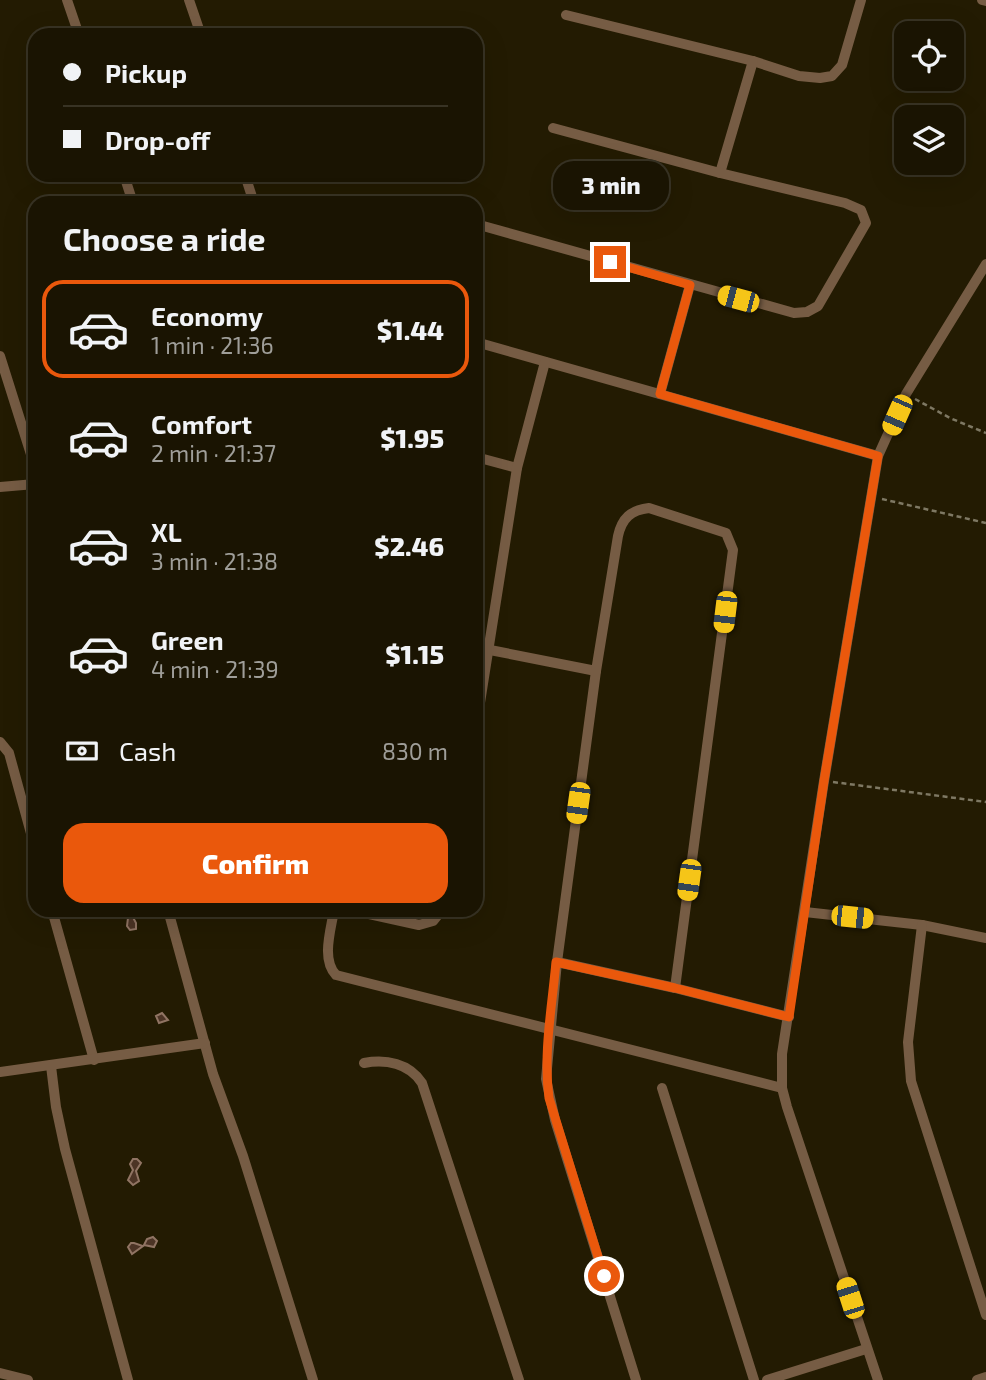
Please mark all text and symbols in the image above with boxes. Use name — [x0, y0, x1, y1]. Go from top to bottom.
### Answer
map controls — [894, 21, 964, 175]
button: locate — [894, 21, 964, 91]
text: Pickup — [105, 57, 187, 88]
button: layers — [894, 105, 964, 175]
text: Drop-off — [105, 124, 210, 155]
callout: 3 min — [552, 160, 668, 210]
text: 3 min — [581, 171, 641, 199]
text: Choose a ride — [63, 219, 266, 257]
route end — [594, 246, 626, 278]
car — [715, 283, 762, 315]
icon: car — [67, 298, 130, 361]
text: Economy — [151, 300, 263, 331]
text: $1.44 — [377, 314, 444, 345]
text: 1 min · 21:36 — [151, 331, 274, 359]
car — [879, 392, 916, 438]
icon: car — [67, 406, 130, 469]
text: Comfort — [151, 408, 252, 439]
text: $1.95 — [380, 422, 444, 453]
text: 2 min · 21:37 — [151, 439, 276, 467]
icon: car — [67, 514, 130, 577]
text: XL — [151, 516, 182, 547]
text: $2.46 — [374, 530, 444, 561]
text: 3 min · 21:38 — [151, 547, 278, 575]
car — [713, 590, 738, 634]
icon: car — [67, 622, 130, 685]
text: Green — [151, 624, 224, 655]
text: $1.15 — [385, 638, 444, 669]
text: 4 min · 21:39 — [151, 655, 279, 683]
icon: cash — [63, 732, 101, 770]
text: Cash — [119, 735, 176, 766]
text: 830 m — [382, 737, 448, 765]
car — [565, 781, 592, 825]
button: Confirm — [63, 823, 448, 903]
car — [676, 858, 703, 902]
car — [831, 904, 874, 930]
route start — [588, 1260, 620, 1292]
car — [834, 1275, 867, 1321]

